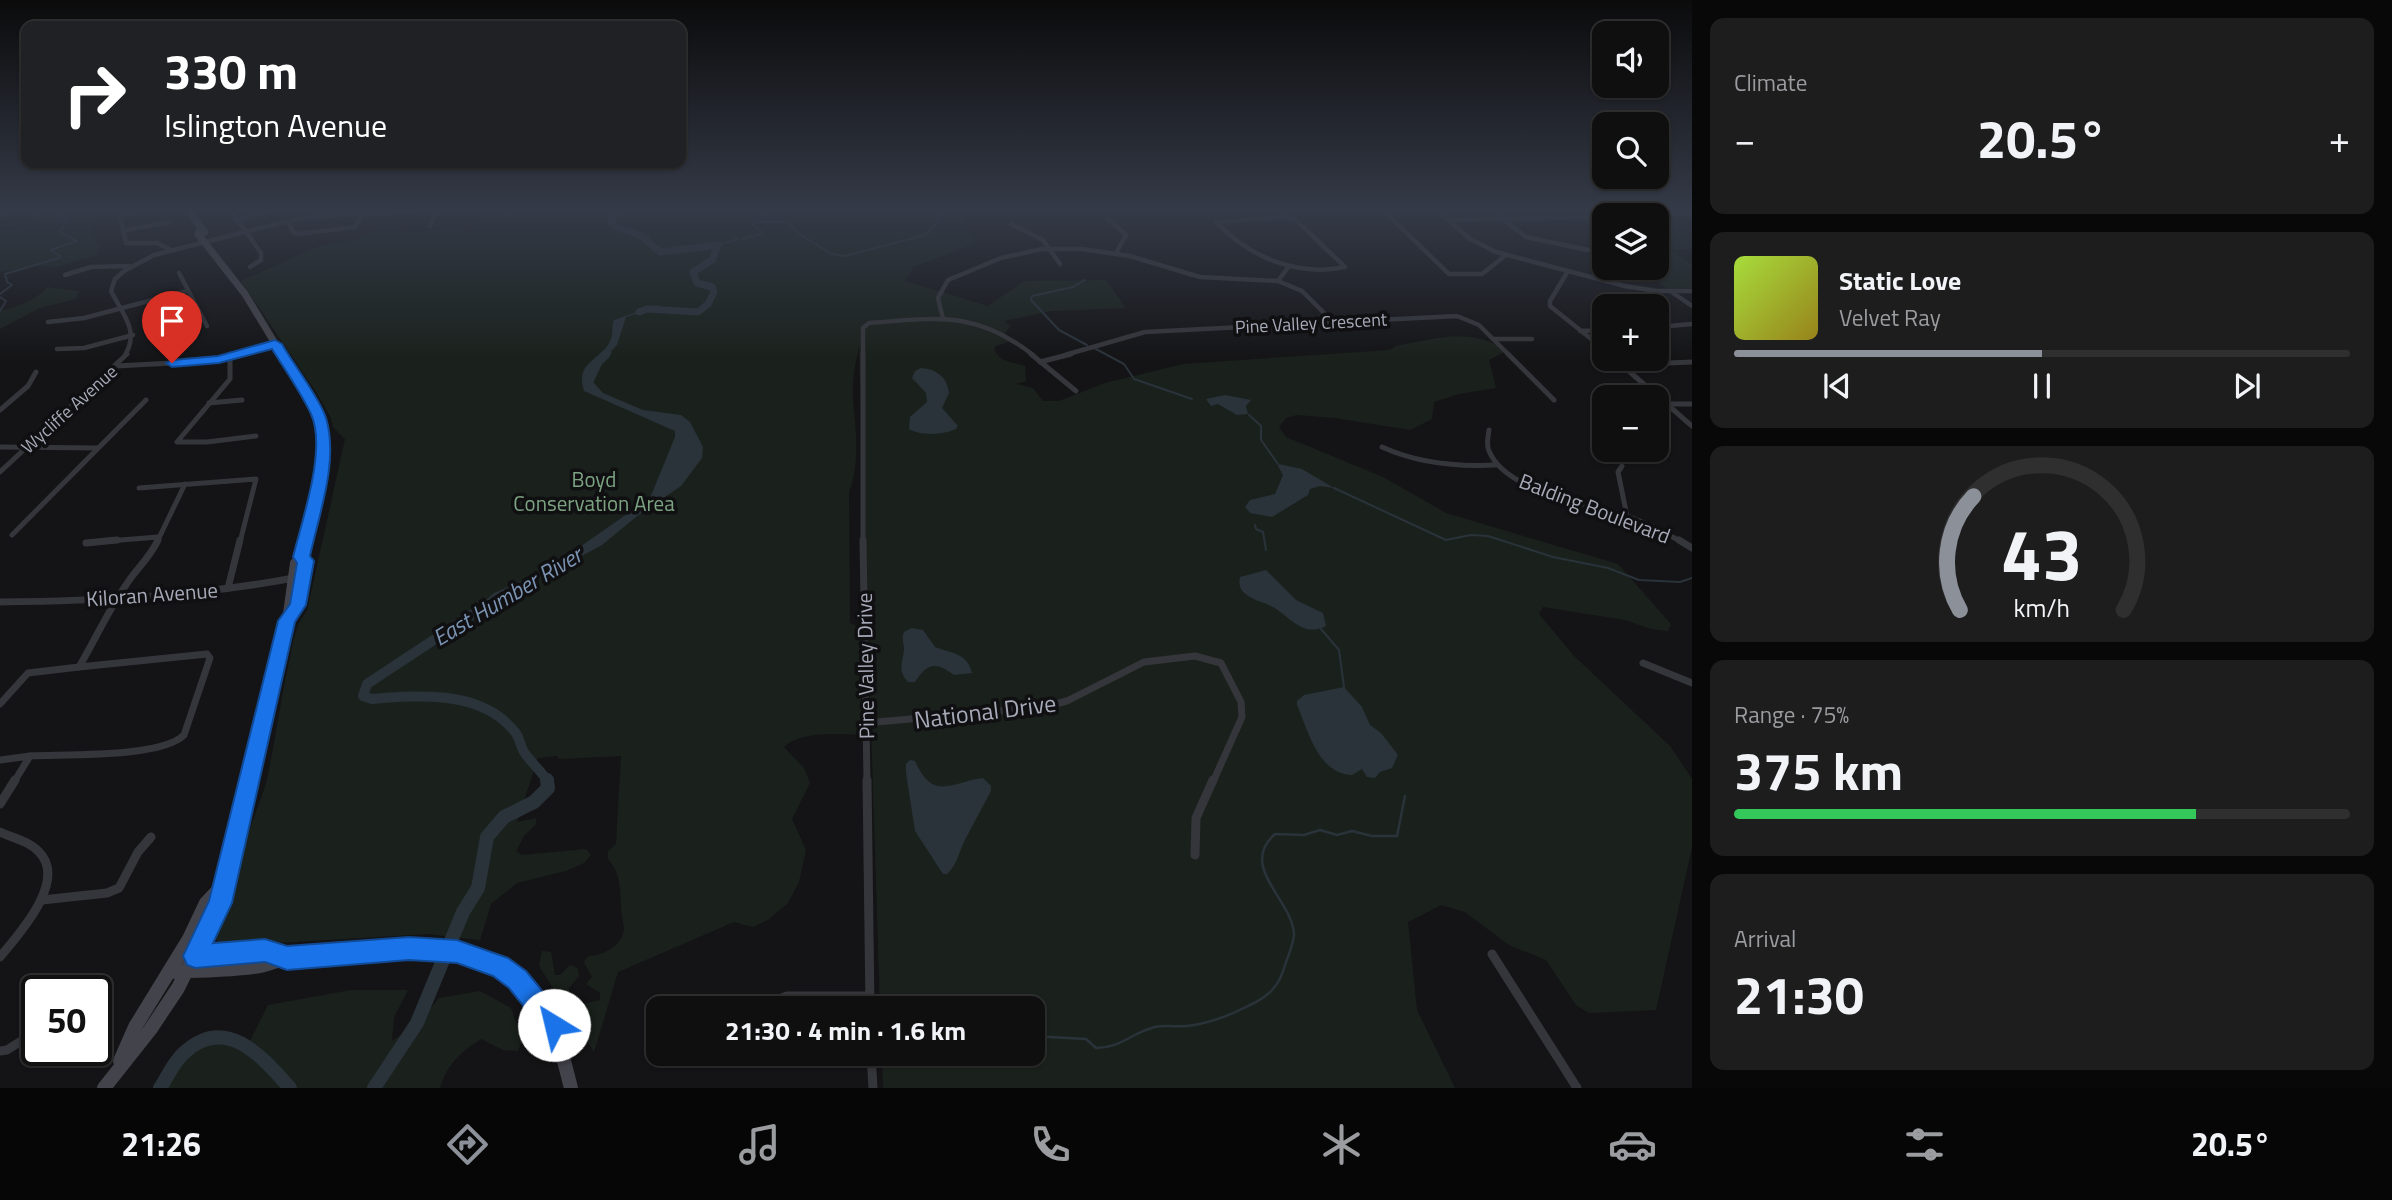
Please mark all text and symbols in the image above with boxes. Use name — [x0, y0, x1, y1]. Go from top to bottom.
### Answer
map controls — [1592, 21, 1669, 462]
button: sound — [1592, 21, 1669, 98]
text: 330 m — [164, 33, 298, 108]
icon: right — [49, 49, 140, 140]
text: Climate — [1734, 65, 1807, 100]
text: 20.5° — [1977, 99, 2107, 178]
text: Islington Avenue — [164, 101, 387, 149]
text: − — [1734, 110, 1755, 168]
text: + — [2329, 110, 2350, 168]
button: search — [1592, 112, 1669, 189]
button: layers — [1592, 203, 1669, 280]
text: Static Love — [1839, 261, 1961, 300]
pin — [142, 291, 202, 363]
button: + — [1592, 294, 1669, 371]
text: Velvet Ray — [1839, 300, 1941, 335]
icon: arrive — [153, 302, 191, 340]
street label: Pine Valley Crescent — [1234, 305, 1388, 340]
street label: Wycliffe Avenue — [15, 358, 123, 460]
icon: previous — [1818, 367, 1856, 405]
icon: pause — [2023, 367, 2061, 405]
icon: next — [2228, 367, 2266, 405]
button: − — [1592, 385, 1669, 462]
park label: Boyd Conservation Area — [513, 463, 675, 519]
street label: Balding Boulevard — [1515, 464, 1675, 552]
text: 43 — [2001, 498, 2083, 608]
water label: East Humber River — [426, 536, 591, 655]
street label: Kiloran Avenue — [85, 573, 219, 615]
text: km/h — [2014, 589, 2070, 627]
street label: Pine Valley Drive — [848, 592, 882, 740]
street label: National Drive — [912, 684, 1058, 738]
text: Range · 75% — [1734, 697, 1849, 732]
text: 375 km — [1734, 731, 1903, 810]
text: Arrival — [1734, 921, 1796, 956]
text: 21:30 — [1734, 955, 1864, 1034]
speed limit sign: 50 — [21, 975, 112, 1066]
position arrow — [517, 988, 591, 1062]
text: 21:30 · 4 min · 1.6 km — [725, 1011, 966, 1050]
text: 21:26 — [121, 1120, 201, 1168]
icon: directions — [443, 1120, 492, 1169]
icon: music — [735, 1120, 784, 1169]
icon: phone — [1026, 1120, 1075, 1169]
icon: climate — [1317, 1120, 1366, 1169]
icon: car — [1608, 1120, 1657, 1169]
icon: filters — [1900, 1120, 1949, 1169]
text: 20.5° — [2191, 1120, 2271, 1168]

